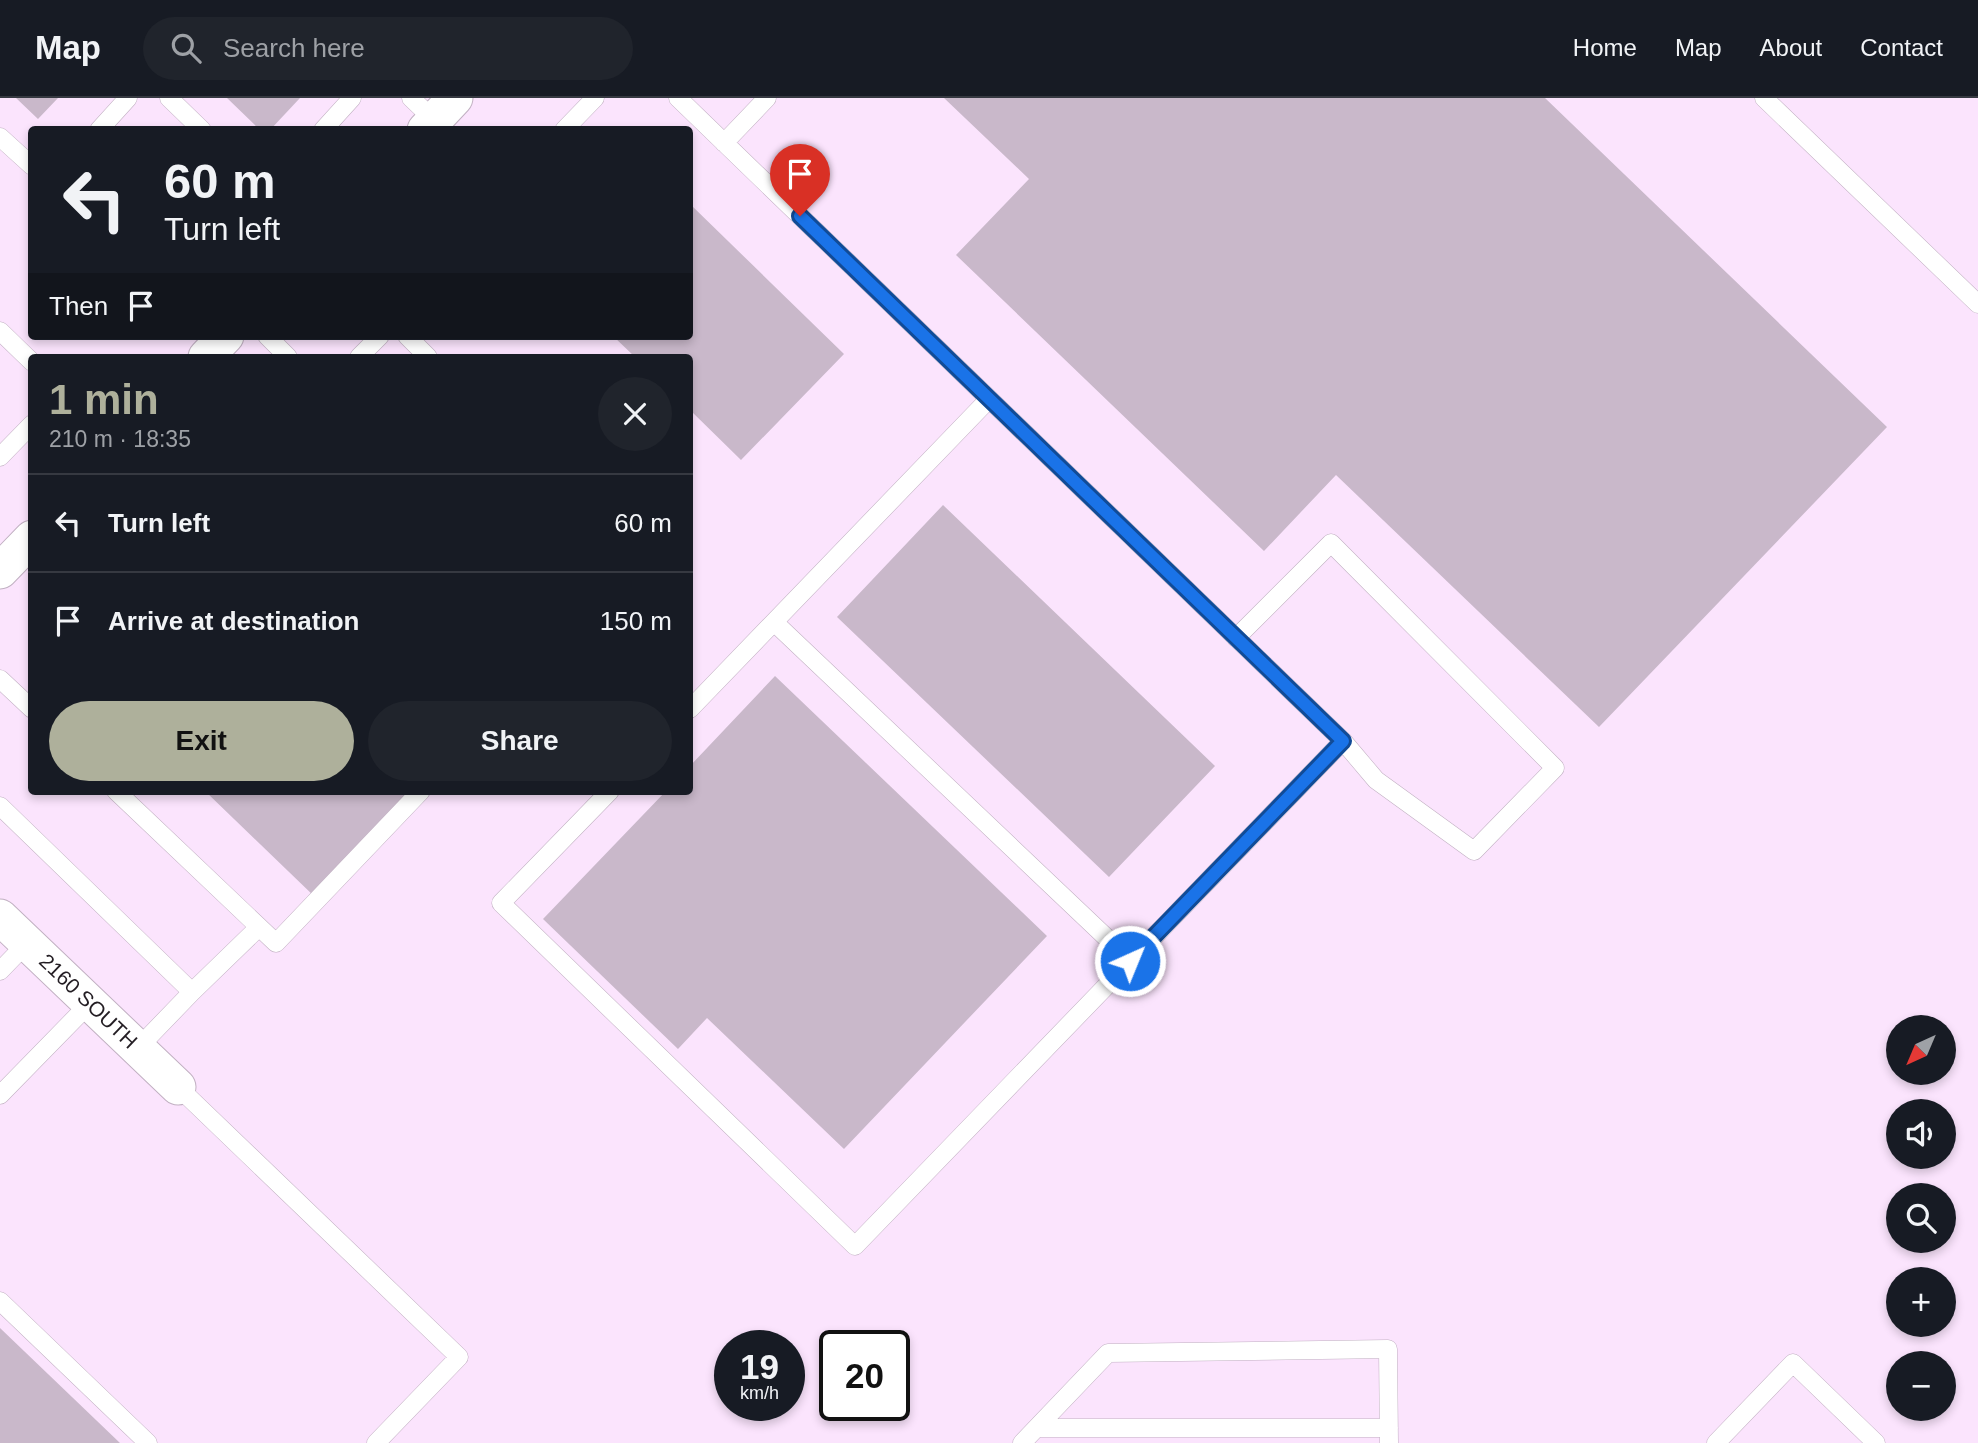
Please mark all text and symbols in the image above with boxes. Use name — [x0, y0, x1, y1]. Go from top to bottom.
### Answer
search box — [143, 17, 633, 80]
text: Map — [35, 29, 101, 66]
icon: search — [167, 29, 205, 67]
text: Search here — [223, 33, 365, 63]
text: Home — [1573, 34, 1637, 61]
text: Map — [1675, 34, 1722, 61]
text: About — [1760, 34, 1822, 61]
text: Contact — [1860, 34, 1943, 61]
pin — [770, 144, 830, 216]
icon: left — [49, 154, 140, 245]
text: 60 m — [164, 154, 276, 208]
icon: arrive — [781, 155, 819, 193]
text: Turn left — [164, 211, 280, 247]
icon: arrive — [122, 287, 160, 325]
text: Then — [49, 291, 108, 321]
text: 1 min — [49, 376, 159, 423]
button: close — [598, 377, 672, 451]
text: 210 m · 18:35 — [49, 426, 191, 452]
icon: left — [49, 504, 87, 542]
text: Turn left — [108, 508, 210, 538]
text: 60 m — [614, 508, 672, 538]
icon: arrive — [49, 602, 87, 640]
text: Arrive at destination — [108, 606, 359, 636]
text: 150 m — [600, 606, 672, 636]
button: Exit — [49, 701, 354, 781]
button: Share — [368, 701, 672, 781]
position arrow — [1093, 924, 1167, 998]
street label: 2160 SOUTH — [35, 949, 142, 1053]
north arrow — [1886, 1015, 1956, 1085]
map controls — [1886, 1015, 1956, 1421]
button: sound — [1886, 1099, 1956, 1169]
button: search — [1886, 1183, 1956, 1253]
button: + — [1886, 1267, 1956, 1337]
speed limit sign: 20 — [819, 1330, 910, 1421]
text: 19 — [740, 1347, 779, 1386]
button: − — [1886, 1351, 1956, 1421]
text: km/h — [740, 1383, 779, 1403]

